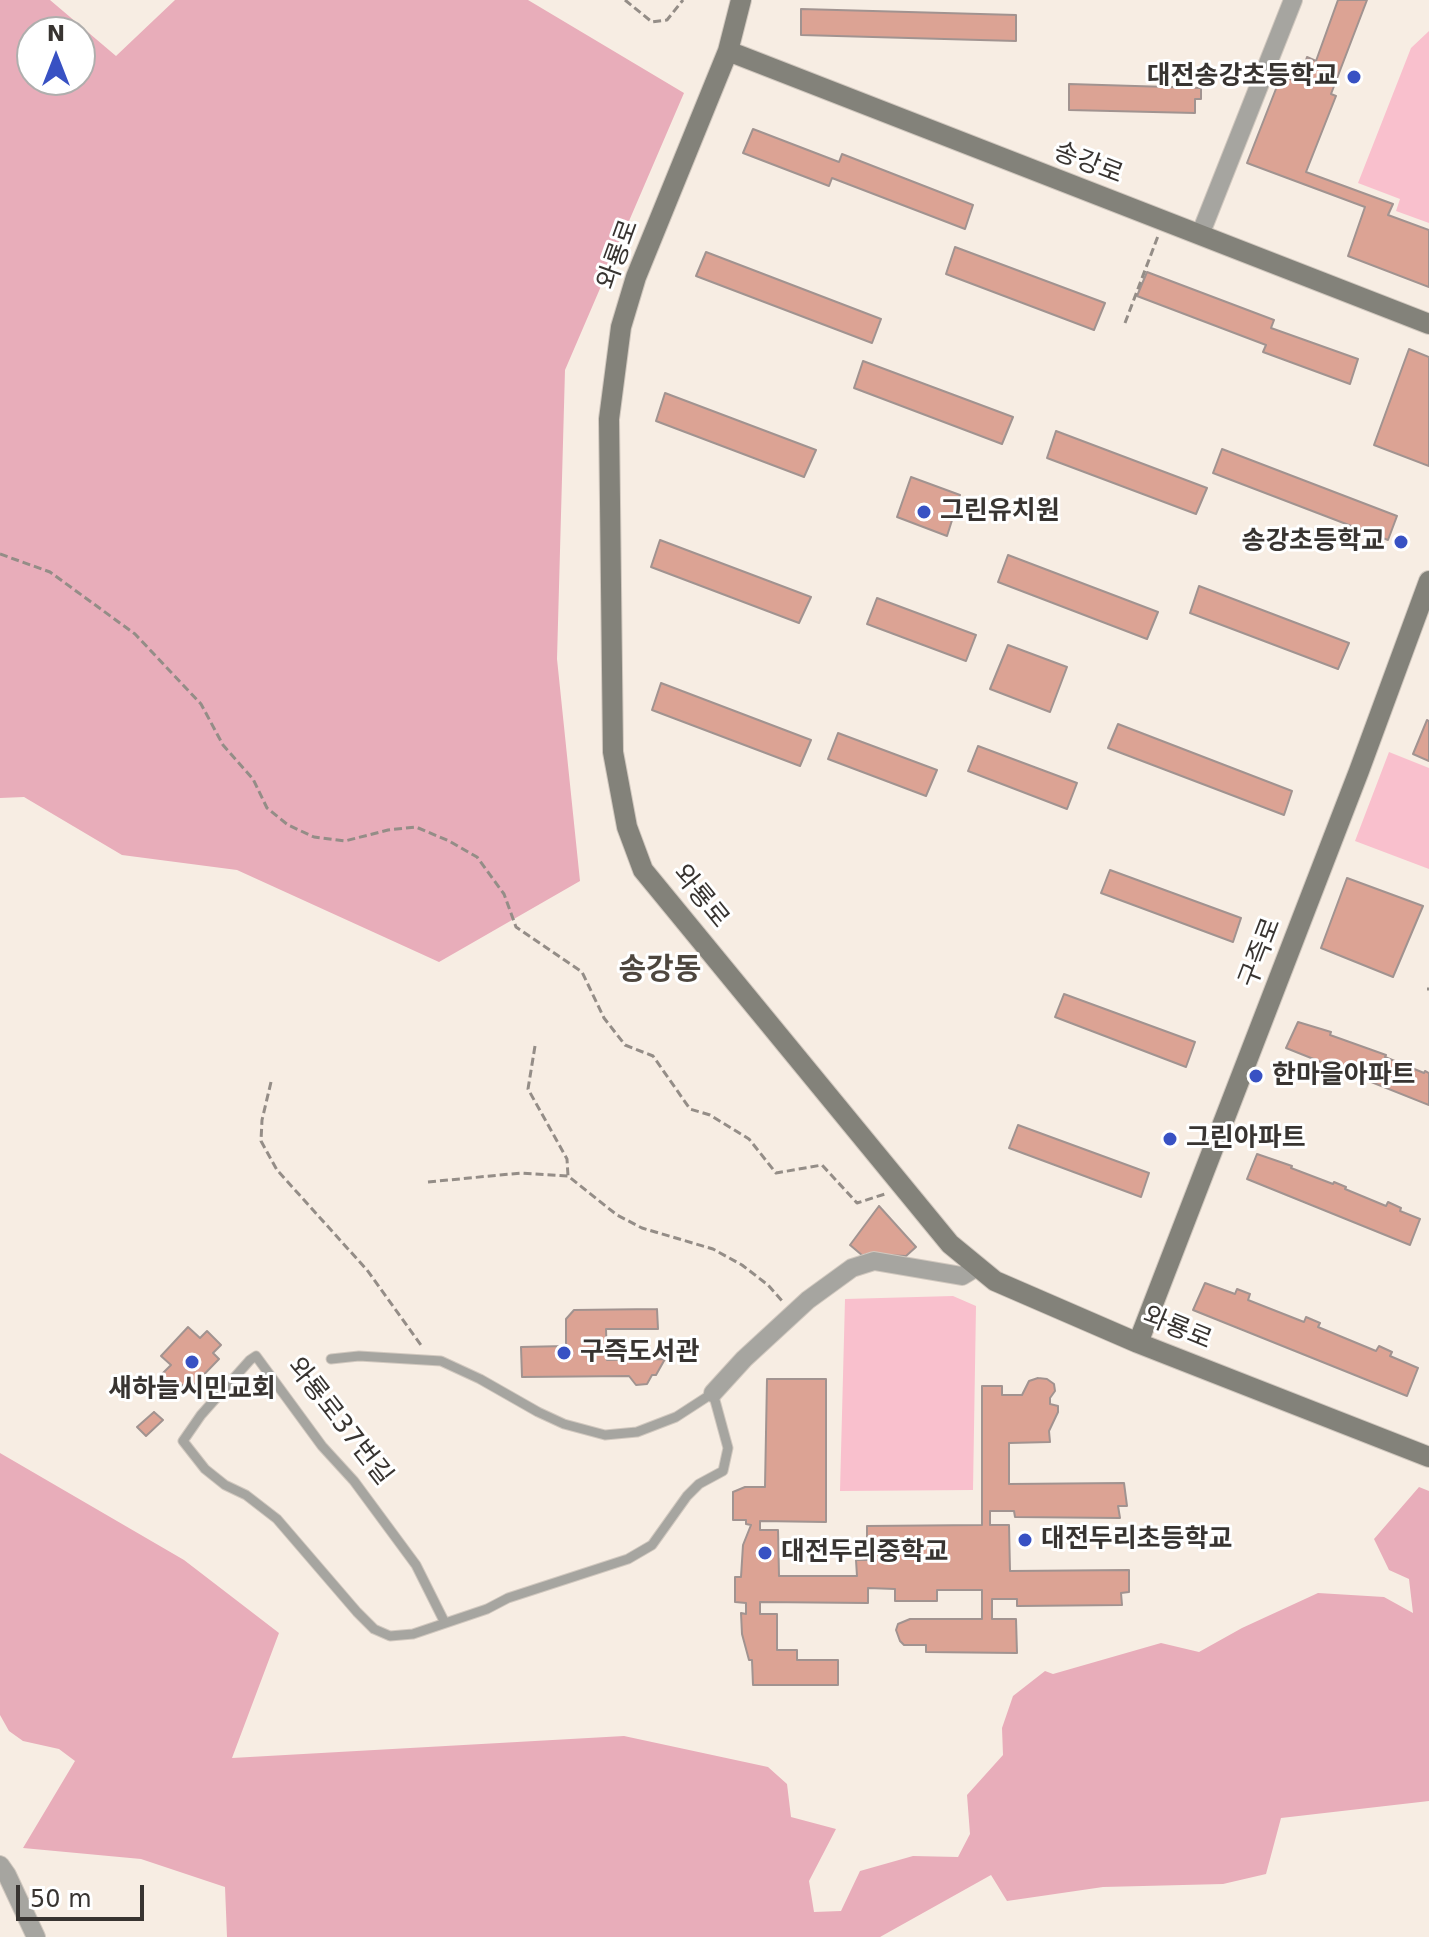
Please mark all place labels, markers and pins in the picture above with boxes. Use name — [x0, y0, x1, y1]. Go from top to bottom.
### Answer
place label: 대전송강초등학교 — [1147, 61, 1338, 93]
marker: 대전송강초등학교 — [1345, 68, 1363, 86]
place label: 그린유치원 — [940, 496, 1060, 528]
marker: 그린유치원 — [915, 503, 933, 521]
place label: 송강초등학교 — [1241, 526, 1385, 558]
marker: 송강초등학교 — [1392, 533, 1410, 551]
place label: 한마을아파트 — [1272, 1060, 1416, 1092]
marker: 한마을아파트 — [1247, 1067, 1265, 1085]
place label: 그린아파트 — [1186, 1123, 1306, 1155]
marker: 그린아파트 — [1161, 1130, 1179, 1148]
place label: 구즉도서관 — [580, 1337, 700, 1369]
marker: 구즉도서관 — [555, 1344, 573, 1362]
marker: 새하늘시민교회 — [183, 1353, 201, 1371]
place label: 새하늘시민교회 — [108, 1374, 276, 1406]
place label: 대전두리초등학교 — [1041, 1524, 1232, 1556]
marker: 대전두리초등학교 — [1016, 1531, 1034, 1549]
place label: 대전두리중학교 — [781, 1537, 948, 1569]
marker: 대전두리중학교 — [756, 1544, 774, 1562]

